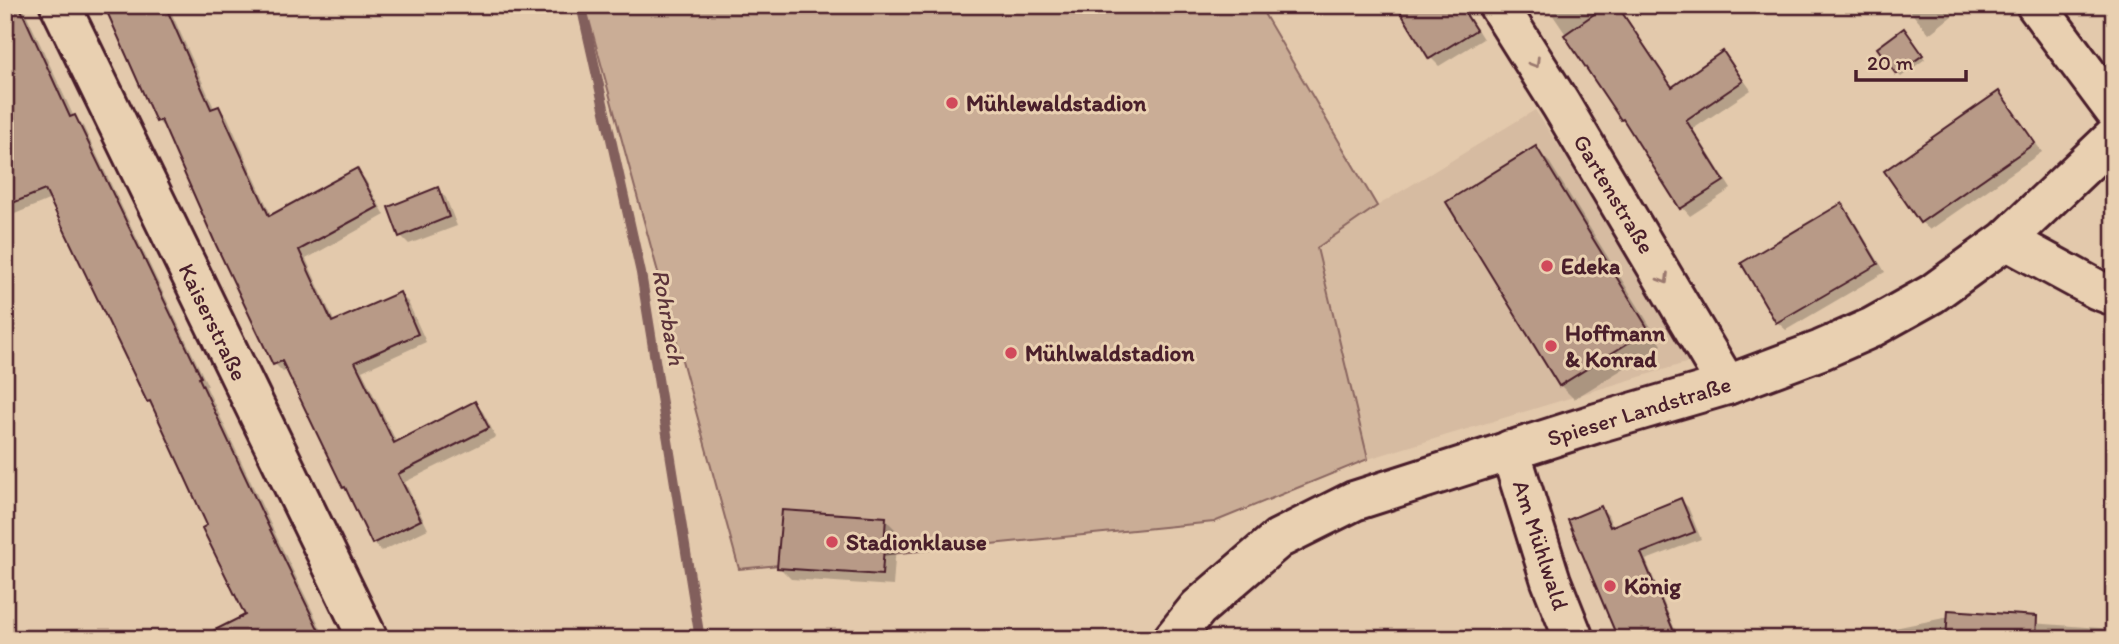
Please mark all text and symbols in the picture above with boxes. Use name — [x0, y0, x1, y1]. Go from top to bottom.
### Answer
scale bar — [1856, 38, 1967, 82]
text: 20 m — [1867, 50, 1914, 75]
one-way arrow — [1526, 55, 1539, 68]
place label: Mühlewaldstadion — [966, 89, 1147, 117]
marker: Mühlewaldstadion — [944, 95, 960, 111]
street label: Gartenstraße — [1567, 129, 1661, 259]
place label: Edeka — [1561, 252, 1621, 280]
marker: Edeka — [1539, 258, 1555, 274]
street label: Kaiserstraße — [173, 259, 253, 385]
water label: Rohrbach — [646, 267, 692, 368]
one-way arrow — [1656, 272, 1669, 285]
place label: Hoffmann & Konrad — [1565, 319, 1666, 373]
marker: Hoffmann & Konrad — [1543, 338, 1559, 354]
place label: Mühlwaldstadion — [1025, 339, 1195, 367]
marker: Mühlwaldstadion — [1003, 345, 1019, 361]
street label: Spieser Landstraße — [1544, 370, 1734, 452]
street label: Am Mühlwald — [1507, 477, 1575, 614]
place label: Stadionklause — [846, 528, 987, 556]
marker: Stadionklause — [824, 534, 840, 550]
place label: König — [1624, 572, 1682, 600]
marker: König — [1602, 578, 1618, 594]

